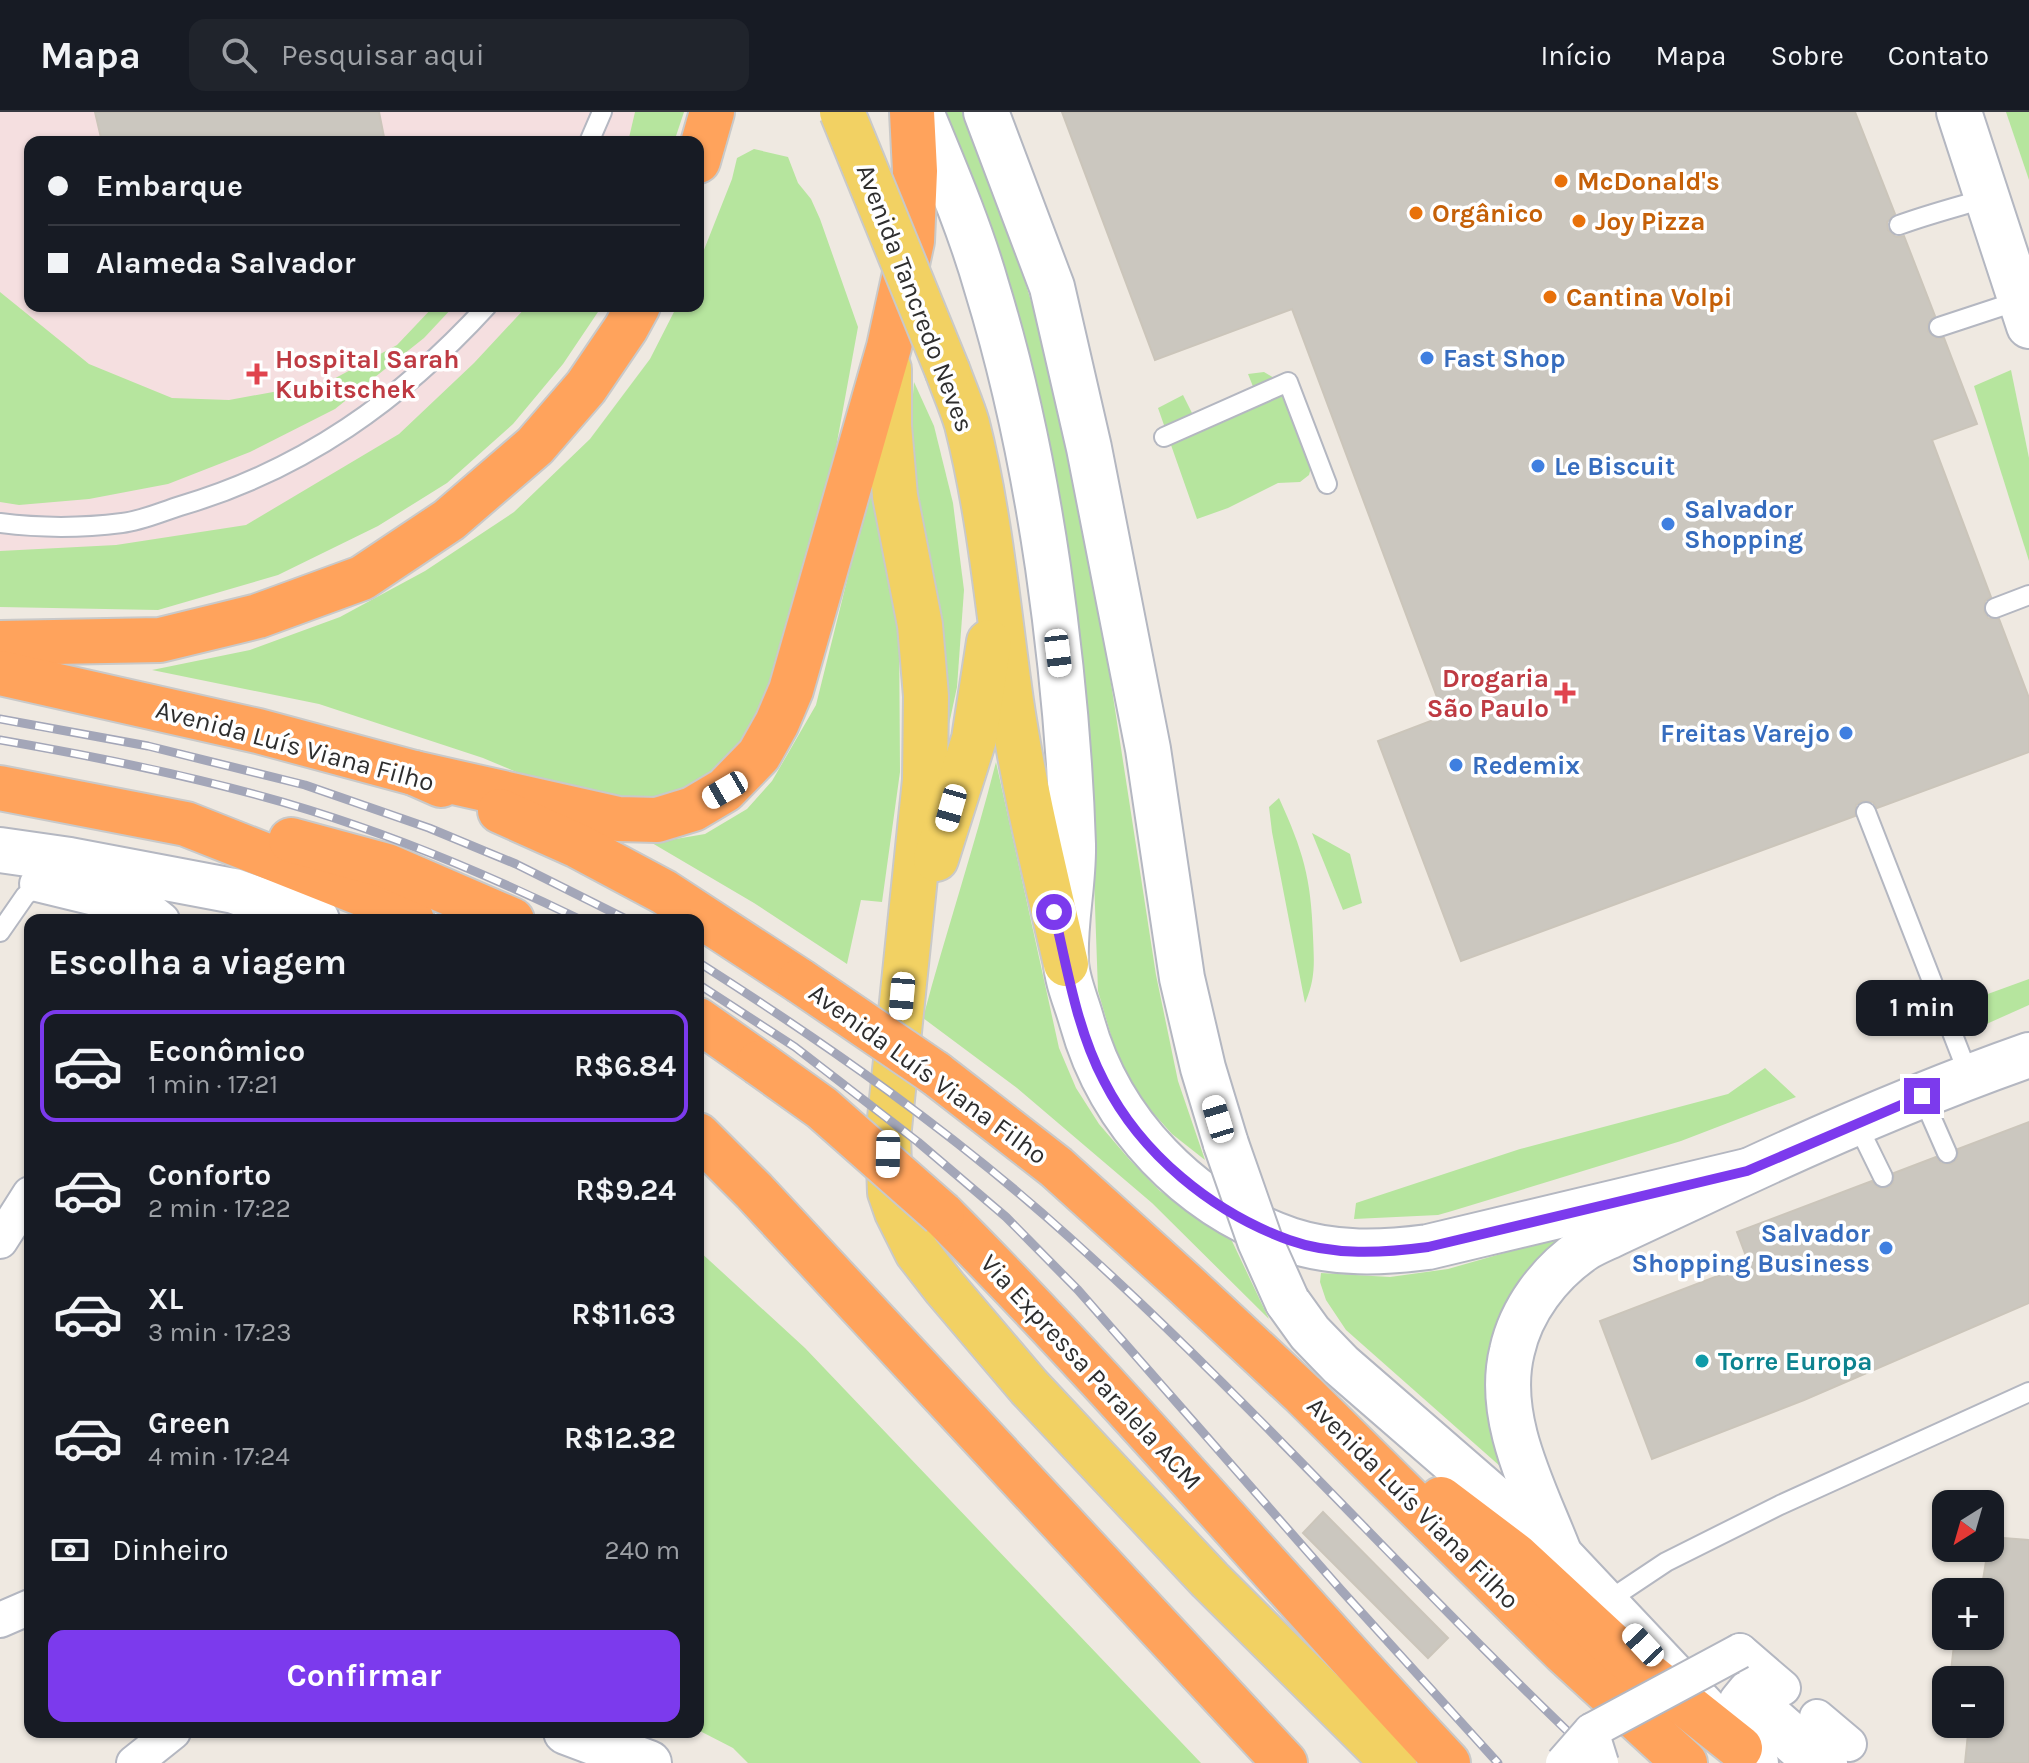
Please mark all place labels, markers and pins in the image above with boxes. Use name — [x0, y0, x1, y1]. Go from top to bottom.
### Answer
place label: McDonald's — [1577, 166, 1720, 197]
marker: McDonald's — [1552, 172, 1570, 190]
place label: Orgânico — [1432, 198, 1543, 229]
marker: Orgânico — [1407, 204, 1425, 222]
place label: Joy Pizza — [1595, 206, 1706, 237]
marker: Joy Pizza — [1570, 212, 1588, 230]
place label: Cantina Volpi — [1566, 282, 1732, 313]
marker: Cantina Volpi — [1541, 288, 1559, 306]
place label: Fast Shop — [1443, 343, 1566, 374]
place label: Hospital Sarah Kubitschek — [275, 344, 460, 405]
marker: Fast Shop — [1418, 349, 1436, 367]
marker: Hospital Sarah Kubitschek — [246, 363, 268, 385]
place label: Le Biscuit — [1554, 451, 1675, 482]
marker: Le Biscuit — [1529, 457, 1547, 475]
place label: Salvador Shopping — [1684, 494, 1803, 555]
marker: Salvador Shopping — [1659, 515, 1677, 533]
place label: Drogaria São Paulo — [1427, 663, 1549, 724]
marker: Drogaria São Paulo — [1556, 684, 1574, 702]
place label: Freitas Varejo — [1660, 718, 1830, 749]
marker: Freitas Varejo — [1837, 724, 1855, 742]
place label: Redemix — [1472, 750, 1580, 781]
marker: Redemix — [1447, 756, 1465, 774]
place label: Salvador Shopping Business — [1632, 1218, 1871, 1279]
marker: Salvador Shopping Business — [1877, 1239, 1895, 1257]
place label: Torre Europa — [1718, 1346, 1872, 1377]
marker: Torre Europa — [1693, 1352, 1711, 1370]

